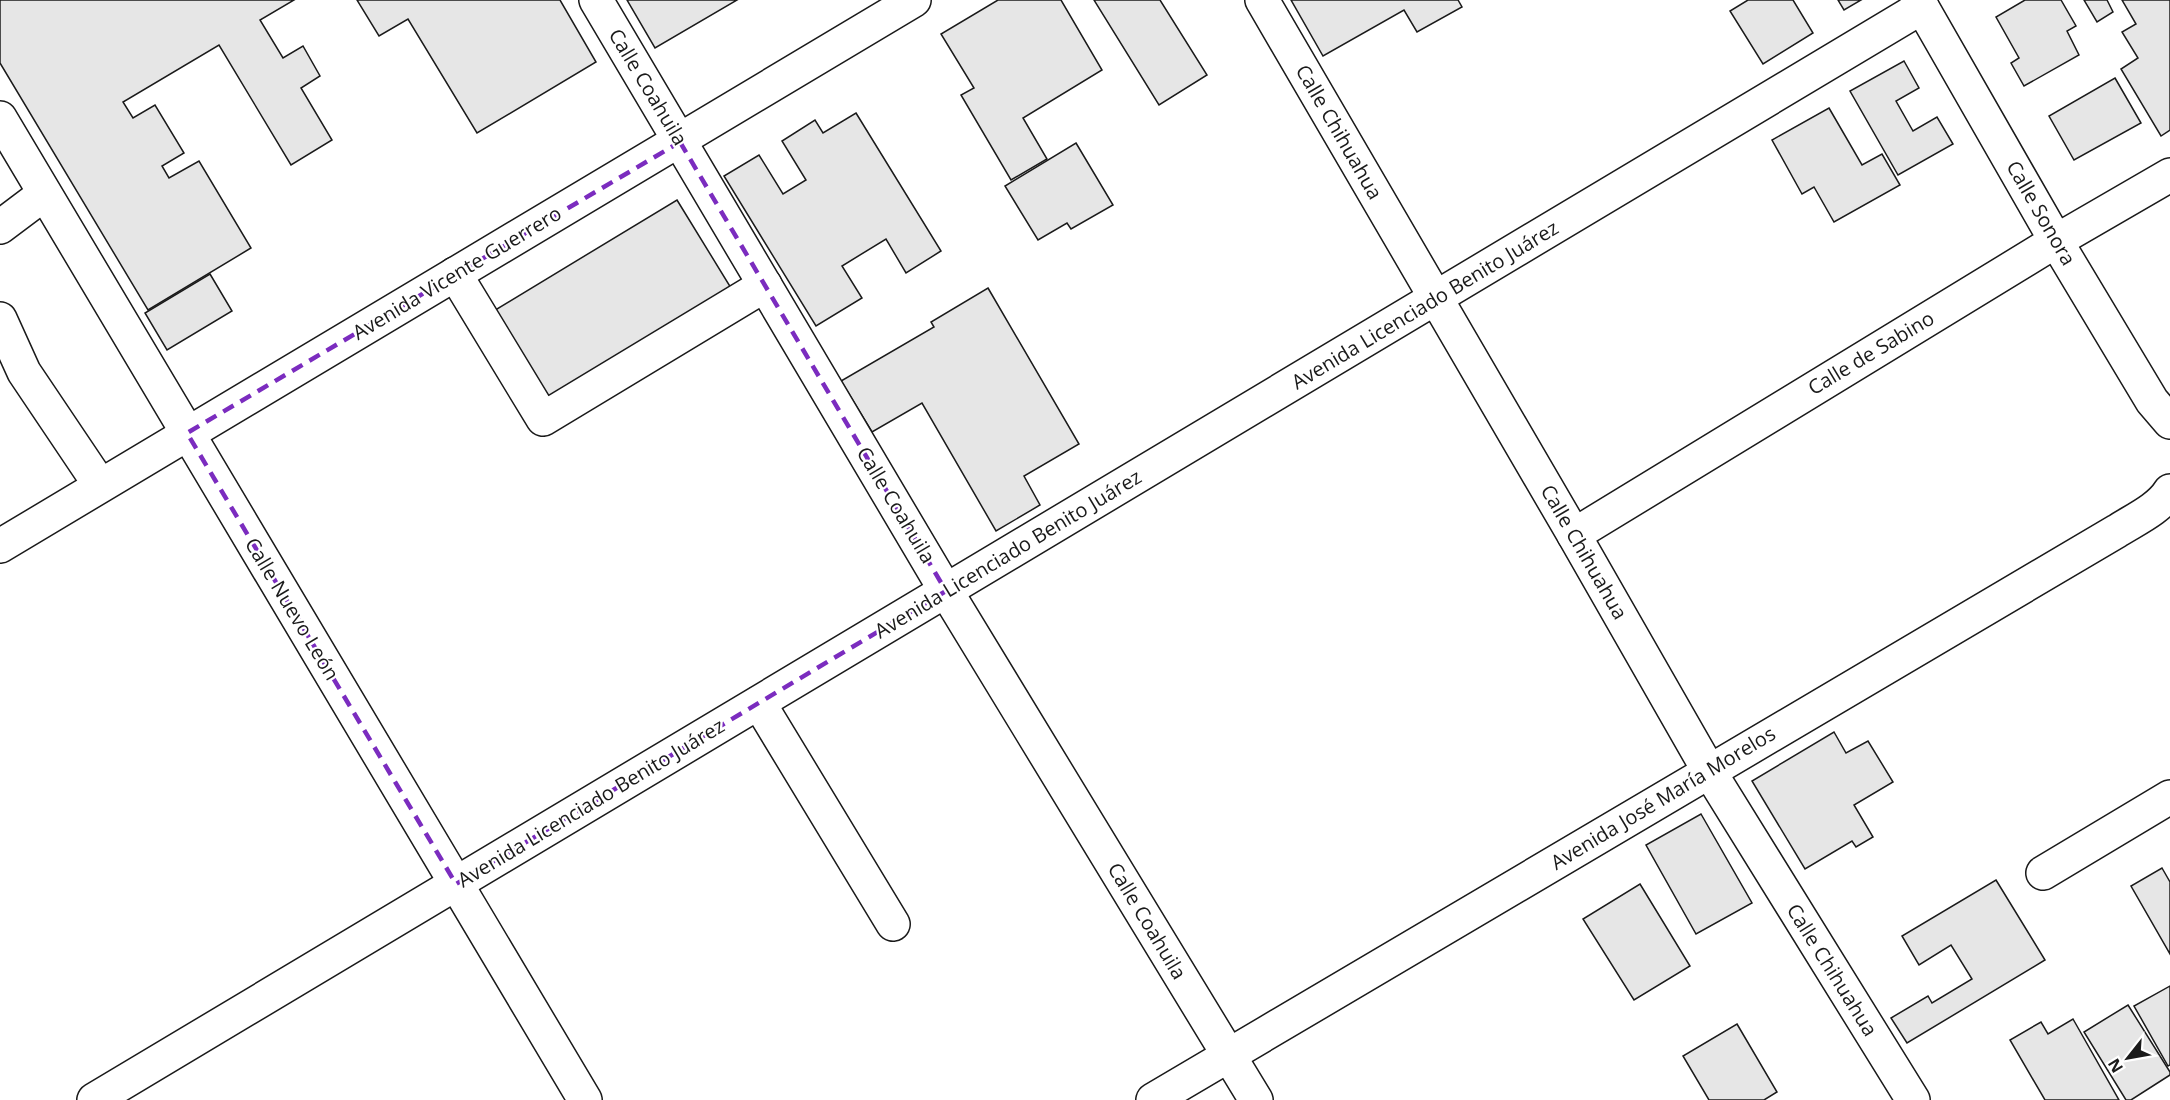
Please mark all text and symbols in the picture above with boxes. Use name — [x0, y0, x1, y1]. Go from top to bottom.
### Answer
street label: Calle Coahuila — [603, 23, 694, 150]
street label: Calle Chihuahua — [1290, 59, 1389, 204]
street label: Calle Sonora — [2001, 155, 2082, 270]
street label: Avenida Vicente Guerrero — [347, 199, 566, 346]
street label: Avenida Licenciado Benito Juárez — [1286, 214, 1563, 395]
street label: Calle de Sabino — [1803, 304, 1939, 401]
street label: Calle Coahuila — [851, 441, 942, 568]
street label: Avenida Licenciado Benito Juárez — [869, 463, 1146, 644]
street label: Calle Chihuahua — [1535, 479, 1634, 624]
street label: Calle Nuevo León — [239, 532, 346, 685]
street label: Avenida Licenciado Benito Juárez — [452, 712, 729, 893]
street label: Avenida José María Morelos — [1545, 720, 1780, 876]
street label: Calle Coahuila — [1102, 857, 1193, 984]
street label: Calle Chihuahua — [1781, 898, 1884, 1041]
north arrow — [2098, 1028, 2158, 1088]
text: N — [2102, 1054, 2128, 1077]

